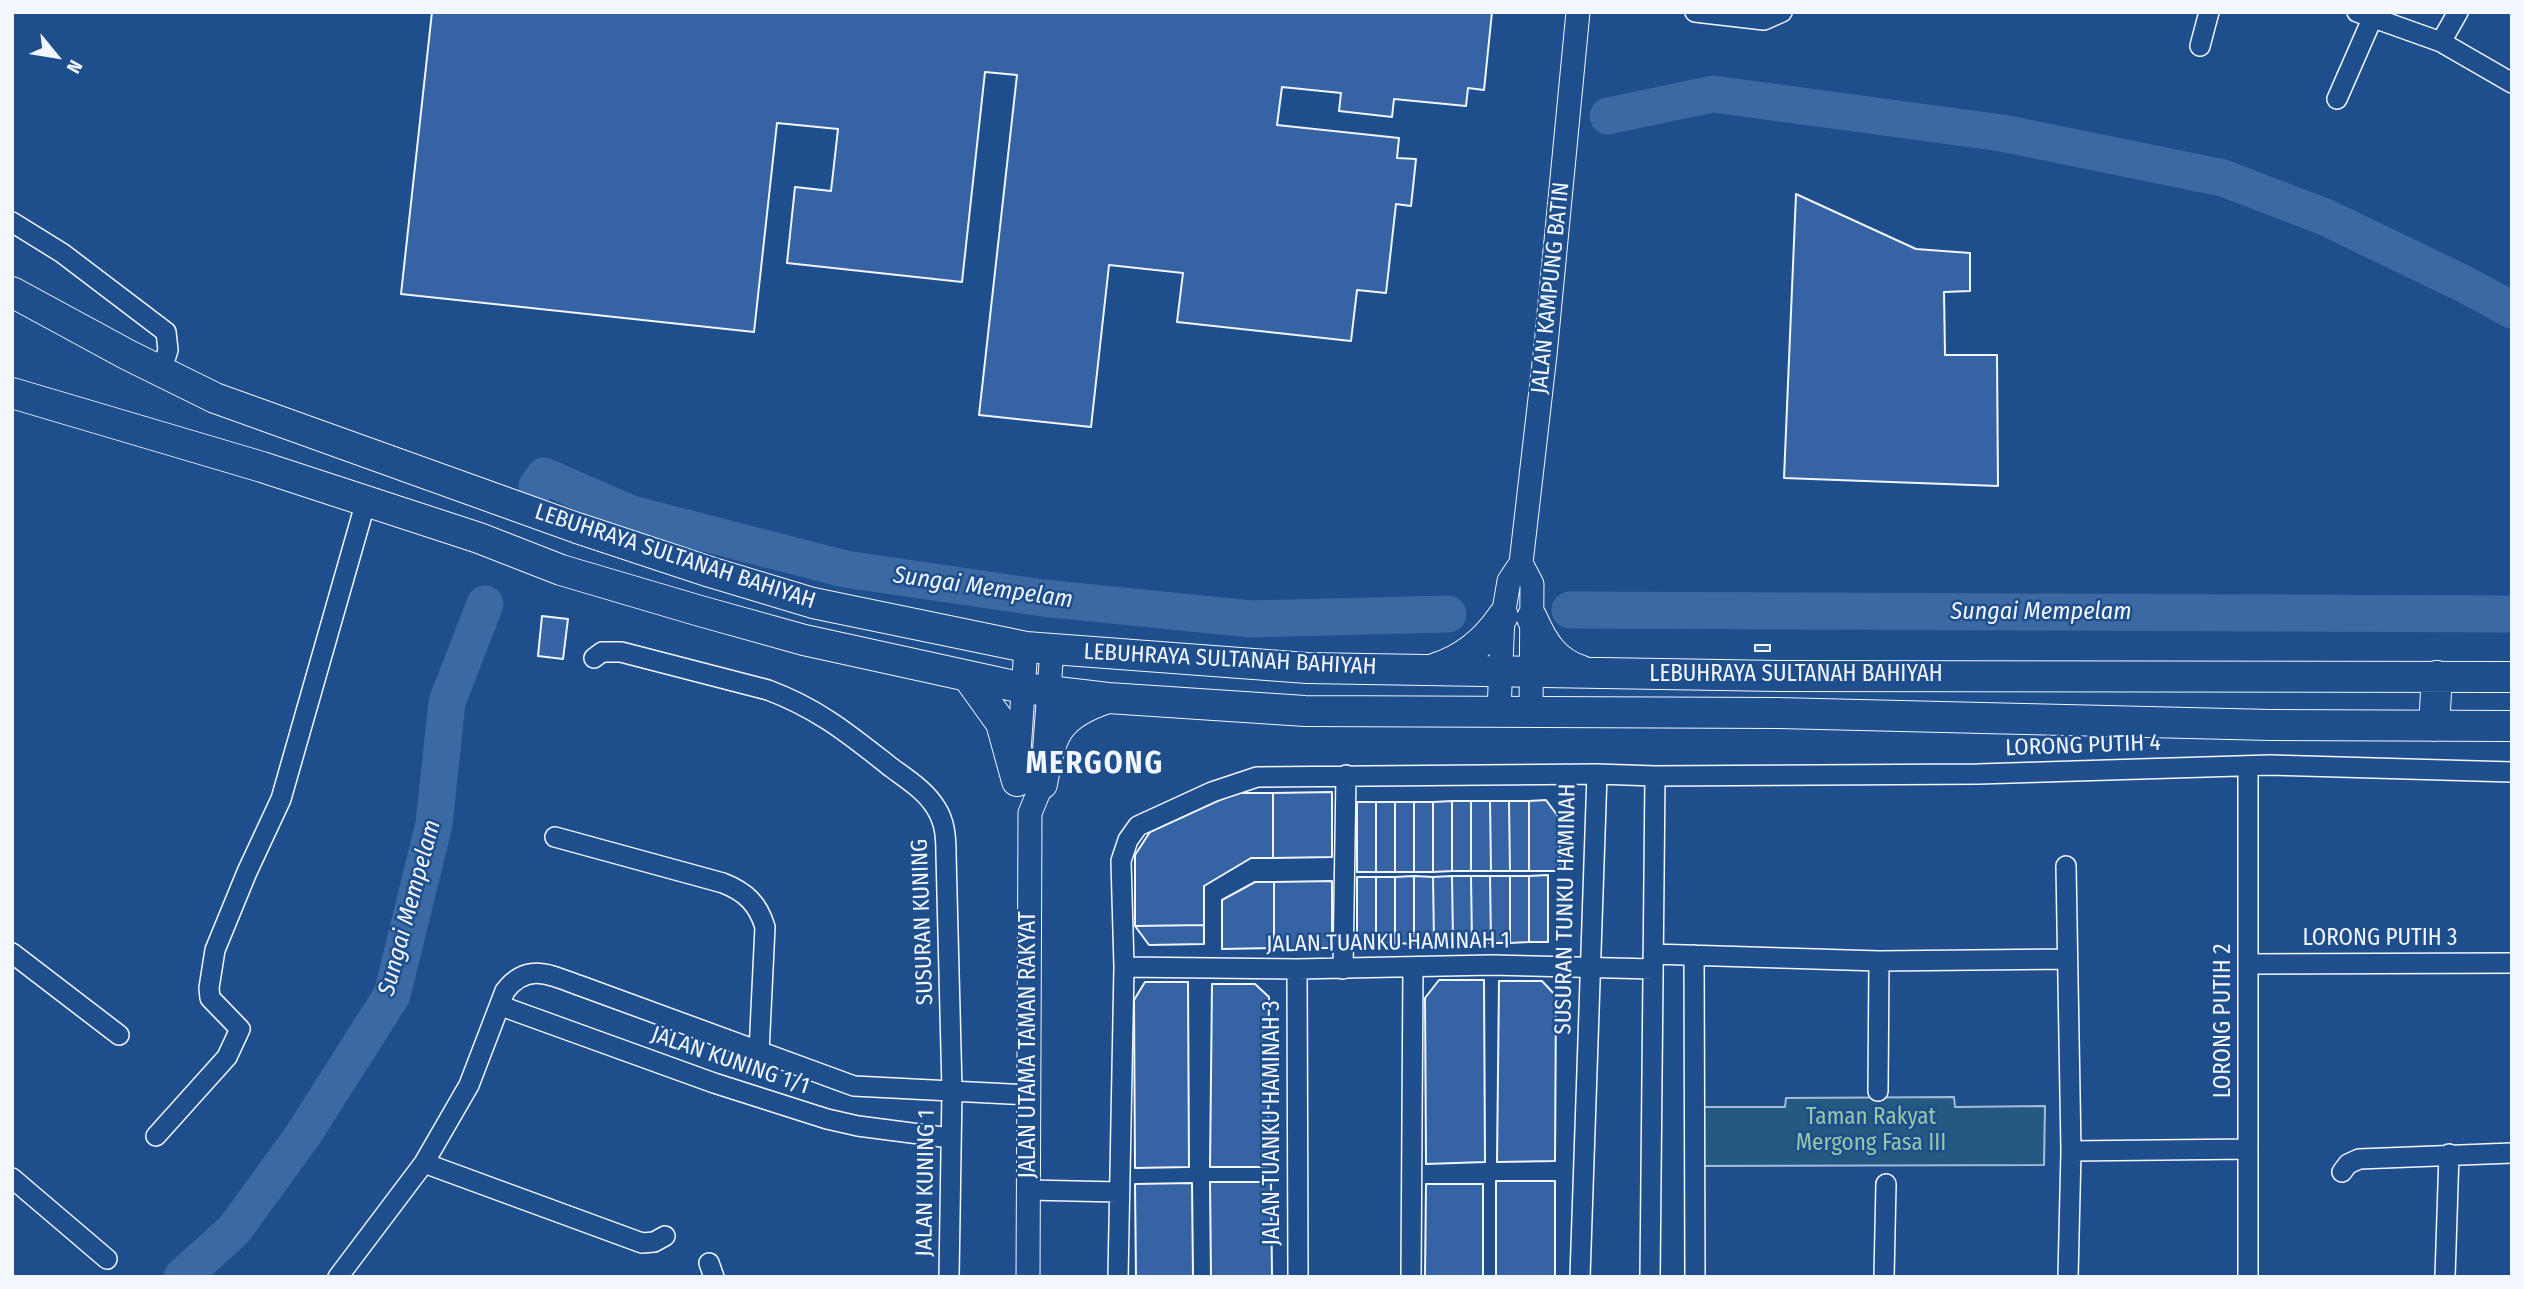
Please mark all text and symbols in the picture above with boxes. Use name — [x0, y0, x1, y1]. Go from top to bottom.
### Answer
north arrow — [21, 21, 91, 91]
text: N — [62, 56, 87, 77]
street label: JALAN KAMPUNG BATIN — [1526, 181, 1576, 395]
street label: LEBUHRAYA SULTANAH BAHIYAH — [531, 499, 819, 615]
water label: Sungai Mempelam — [891, 561, 1075, 615]
water label: Sungai Mempelam — [1951, 598, 2131, 626]
street label: LEBUHRAYA SULTANAH BAHIYAH — [1083, 639, 1377, 681]
street label: LEBUHRAYA SULTANAH BAHIYAH — [1649, 661, 1943, 689]
street label: LORONG PUTIH 4 — [2005, 729, 2161, 763]
district label: MERGONG — [1027, 747, 1163, 783]
street label: SUSURAN TUNKU HAMINAH — [1550, 783, 1582, 1035]
water label: Sungai Mempelam — [373, 817, 447, 999]
street label: SUSURAN KUNING — [906, 838, 940, 1006]
street label: JALAN UTAMA TAMAN RAKYAT — [1015, 911, 1043, 1179]
street label: LORONG PUTIH 3 — [2303, 925, 2457, 953]
street label: JALAN TUANKU HAMINAH 1 — [1266, 927, 1510, 959]
street label: LORONG PUTIH 2 — [2210, 944, 2238, 1098]
street label: JALAN TUANKU HAMINAH 3 — [1259, 1000, 1287, 1246]
street label: JALAN KUNING 1/1 — [647, 1021, 813, 1101]
park label: Taman Rakyat Mergong Fasa III — [1796, 1104, 1946, 1158]
street label: JALAN KUNING 1 — [911, 1109, 941, 1257]

